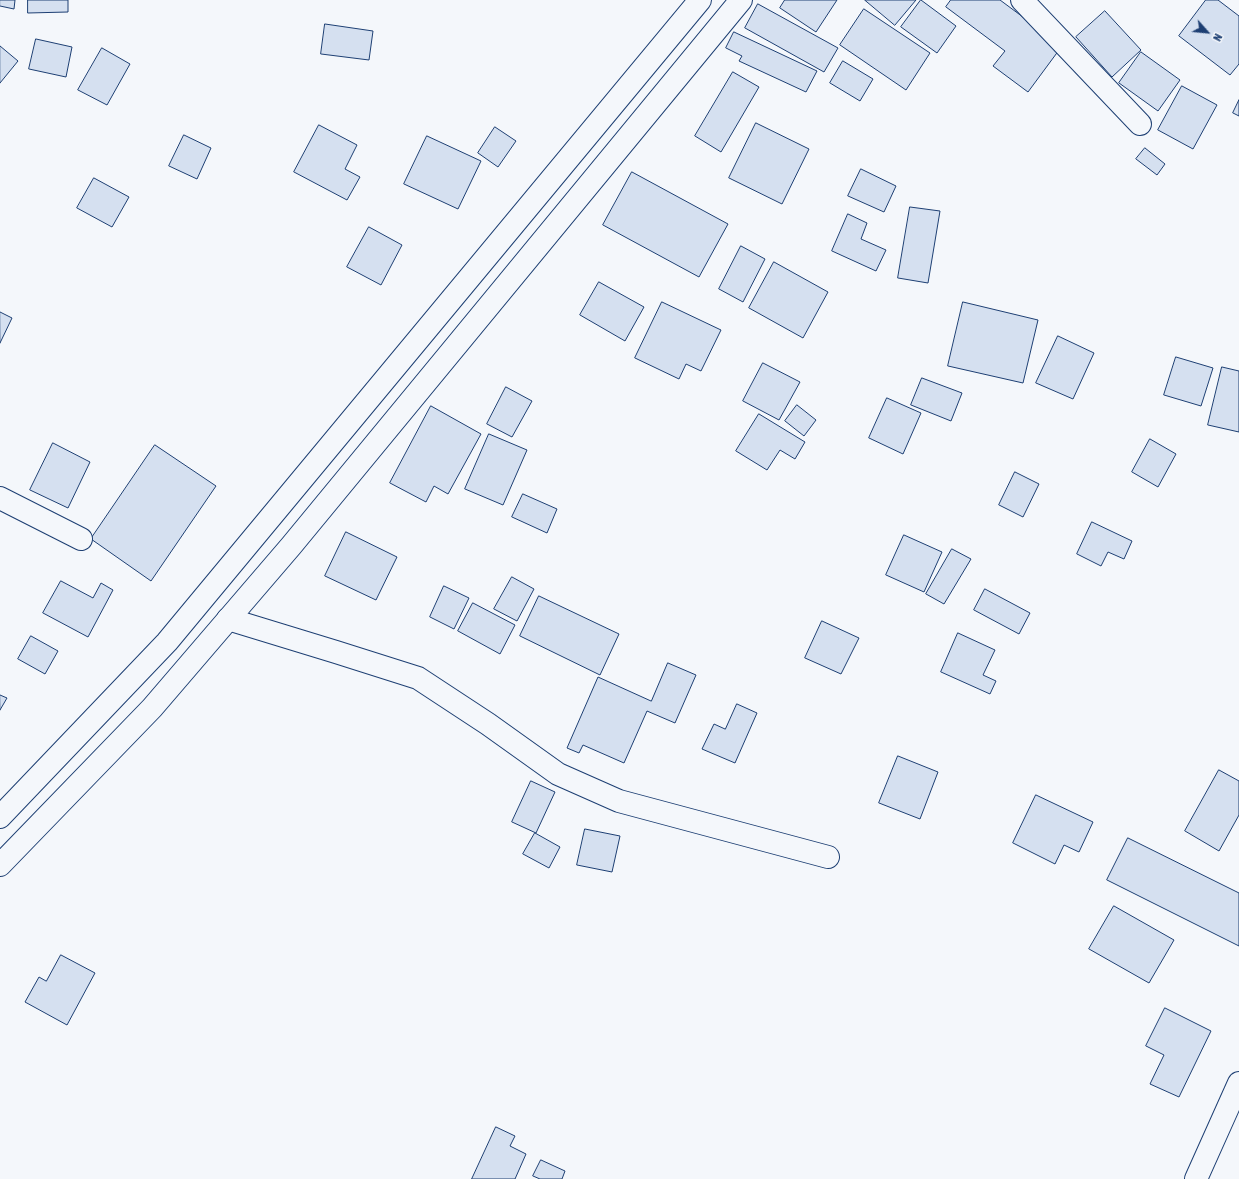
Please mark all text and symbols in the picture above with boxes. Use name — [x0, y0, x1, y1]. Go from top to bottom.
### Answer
north arrow — [1187, 12, 1227, 52]
text: N — [1211, 32, 1225, 43]

